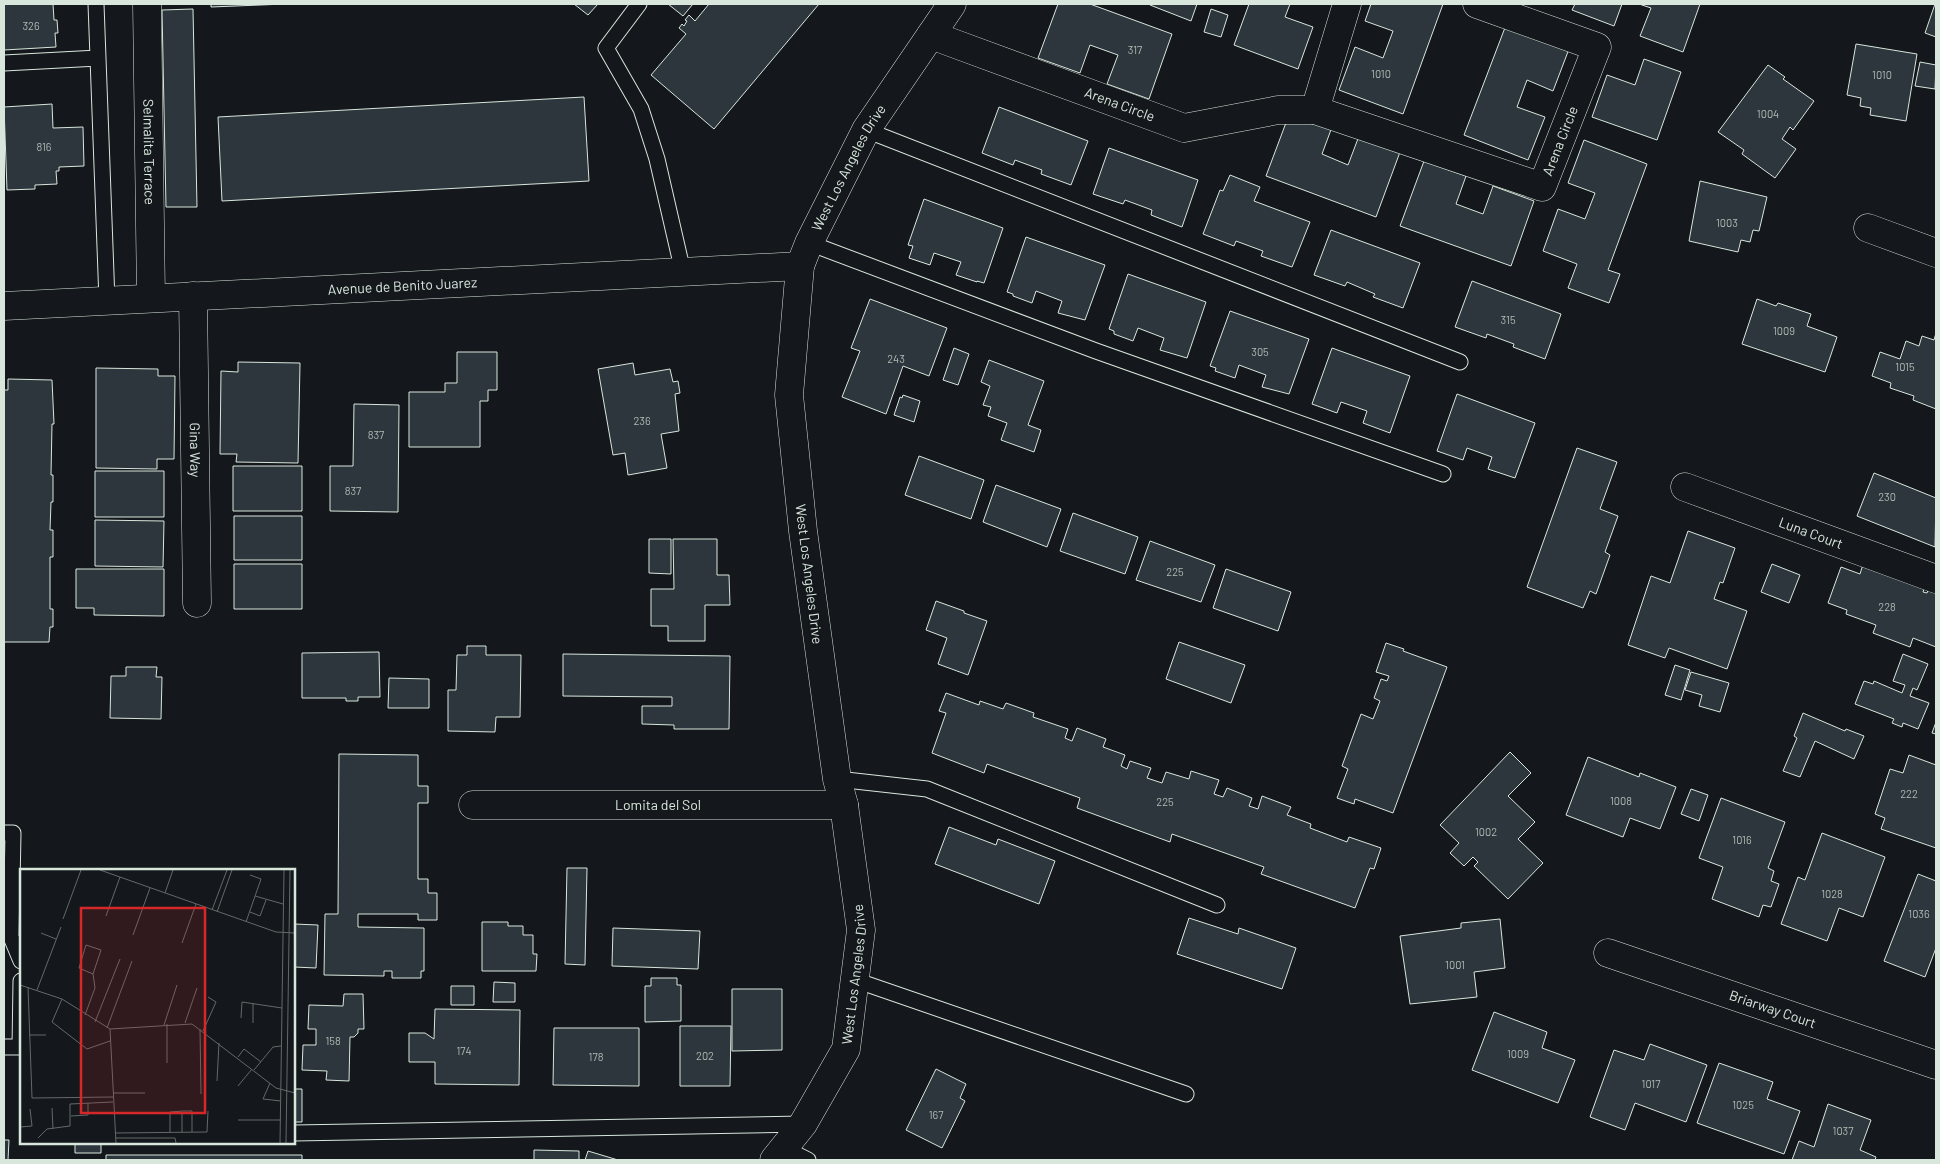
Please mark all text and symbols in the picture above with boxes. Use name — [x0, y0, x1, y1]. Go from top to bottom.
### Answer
house number: 326 — [22, 19, 40, 32]
house number: 317 — [1128, 43, 1142, 56]
house number: 1010 — [1371, 67, 1391, 80]
house number: 1010 — [1872, 68, 1892, 81]
street label: Arena Circle — [1082, 83, 1157, 125]
street label: Selmalita Terrace — [140, 99, 159, 205]
street label: West Los Angeles Drive — [808, 101, 889, 234]
street label: Arena Circle — [1538, 103, 1581, 178]
house number: 1004 — [1757, 107, 1779, 120]
house number: 816 — [37, 140, 52, 153]
house number: 1003 — [1716, 216, 1738, 229]
street label: Avenue de Benito Juarez — [327, 273, 478, 298]
house number: 315 — [1500, 313, 1516, 326]
house number: 1009 — [1773, 324, 1795, 337]
house number: 305 — [1251, 345, 1269, 358]
house number: 243 — [887, 352, 905, 365]
house number: 1015 — [1895, 360, 1915, 373]
house number: 236 — [633, 414, 651, 427]
street label: Gina Way — [187, 422, 204, 478]
house number: 837 — [368, 428, 384, 441]
house number: 837 — [345, 484, 361, 497]
house number: 230 — [1878, 490, 1896, 503]
street label: West Los Angeles Drive — [792, 503, 827, 645]
street label: Luna Court — [1777, 513, 1845, 552]
house number: 225 — [1166, 565, 1184, 578]
house number: 228 — [1878, 600, 1896, 613]
house number: 222 — [1900, 787, 1918, 800]
house number: 1008 — [1610, 794, 1632, 807]
house number: 225 — [1156, 795, 1174, 808]
street label: Lomita del Sol — [615, 796, 701, 813]
house number: 1002 — [1475, 825, 1497, 838]
house number: 1016 — [1732, 833, 1752, 846]
inset map — [20, 869, 295, 1144]
house number: 1028 — [1821, 887, 1843, 900]
street label: West Los Angeles Drive — [838, 903, 869, 1045]
house number: 1036 — [1908, 907, 1930, 920]
house number: 1001 — [1445, 958, 1465, 971]
street label: Briarway Court — [1727, 986, 1818, 1031]
house number: 158 — [325, 1034, 341, 1047]
house number: 174 — [456, 1044, 472, 1057]
house number: 1009 — [1507, 1047, 1529, 1060]
house number: 202 — [696, 1049, 714, 1062]
house number: 178 — [589, 1050, 604, 1063]
house number: 1017 — [1642, 1077, 1660, 1090]
house number: 1025 — [1732, 1098, 1754, 1111]
house number: 167 — [929, 1108, 943, 1121]
house number: 1037 — [1833, 1124, 1853, 1137]

